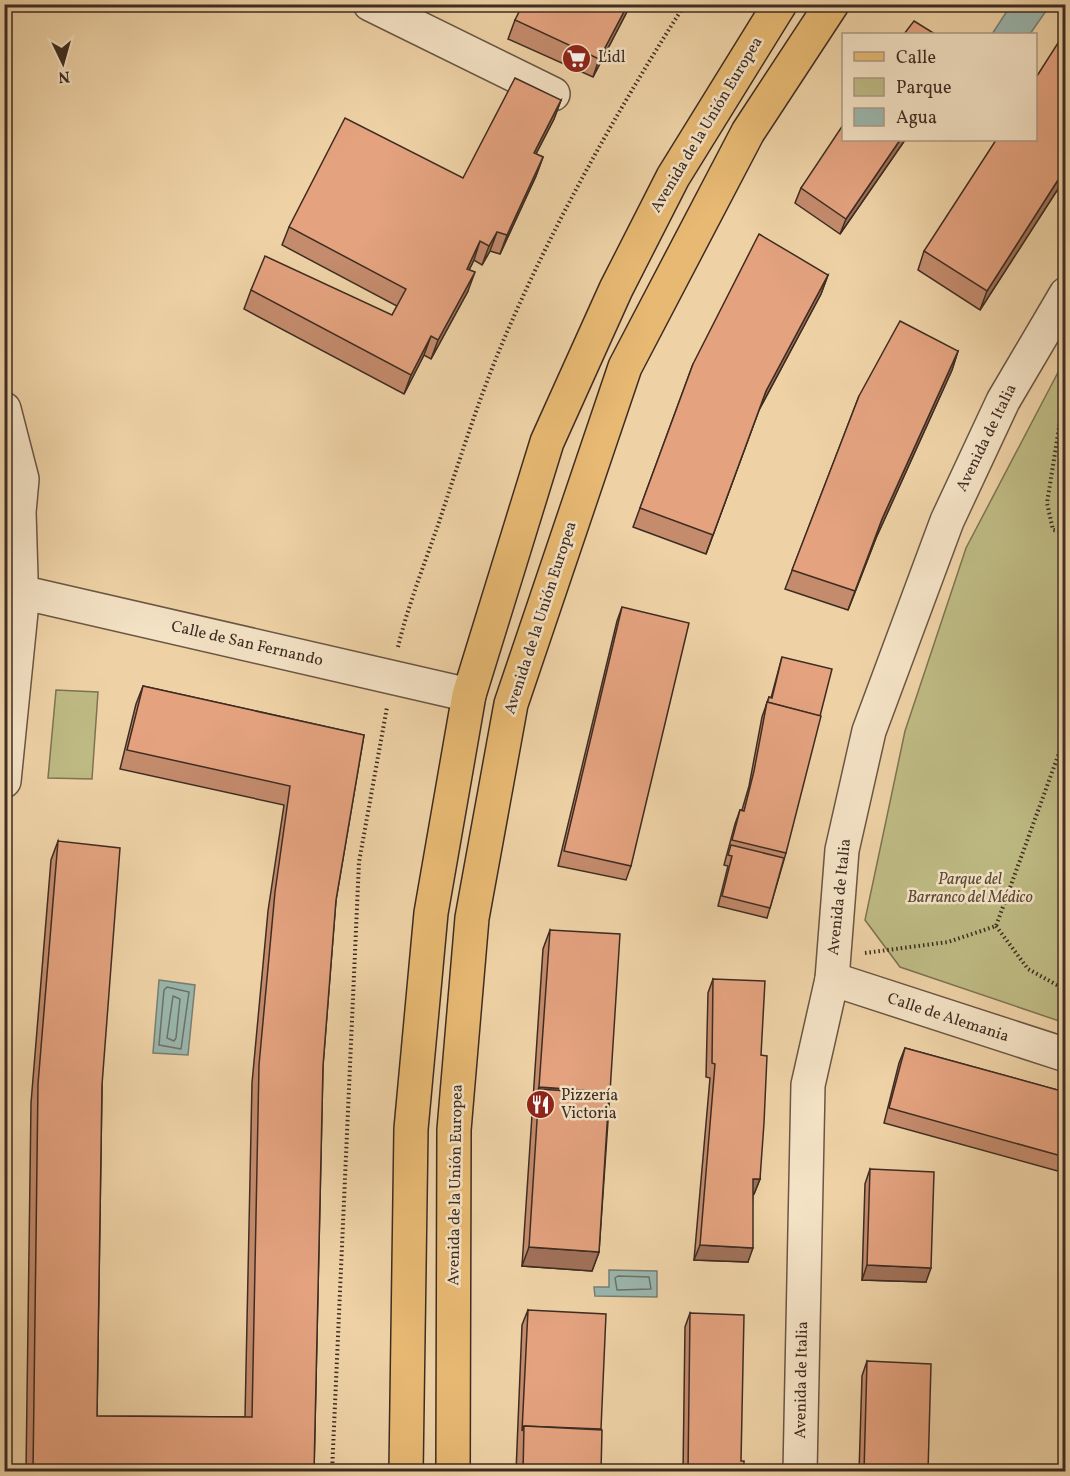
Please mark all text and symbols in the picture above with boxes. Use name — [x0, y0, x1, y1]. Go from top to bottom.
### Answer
north arrow — [33, 33, 93, 93]
street label: Avenida de la Unión Europea — [646, 33, 768, 217]
legend — [842, 33, 1037, 141]
supermarket icon: Lidl — [561, 42, 593, 74]
text: Calle — [896, 46, 936, 71]
place label: Lidl — [598, 47, 626, 69]
text: N — [57, 64, 71, 87]
text: Parque — [896, 76, 951, 101]
text: Agua — [896, 106, 937, 131]
street label: Avenida de Italia — [951, 380, 1023, 496]
street label: Avenida de la Unión Europea — [499, 519, 583, 717]
street label: Calle de San Fernando — [169, 616, 325, 672]
street label: Avenida de Italia — [823, 837, 857, 957]
park label: Parque del Barranco del Médico — [907, 869, 1033, 909]
street label: Calle de Alemania — [884, 988, 1012, 1048]
street label: Avenida de la Unión Europea — [443, 1084, 469, 1286]
place label: Pizzería Victoria — [561, 1085, 618, 1125]
restaurant icon: Pizzería Victoria — [524, 1089, 556, 1121]
street label: Avenida de Italia — [790, 1321, 814, 1439]

